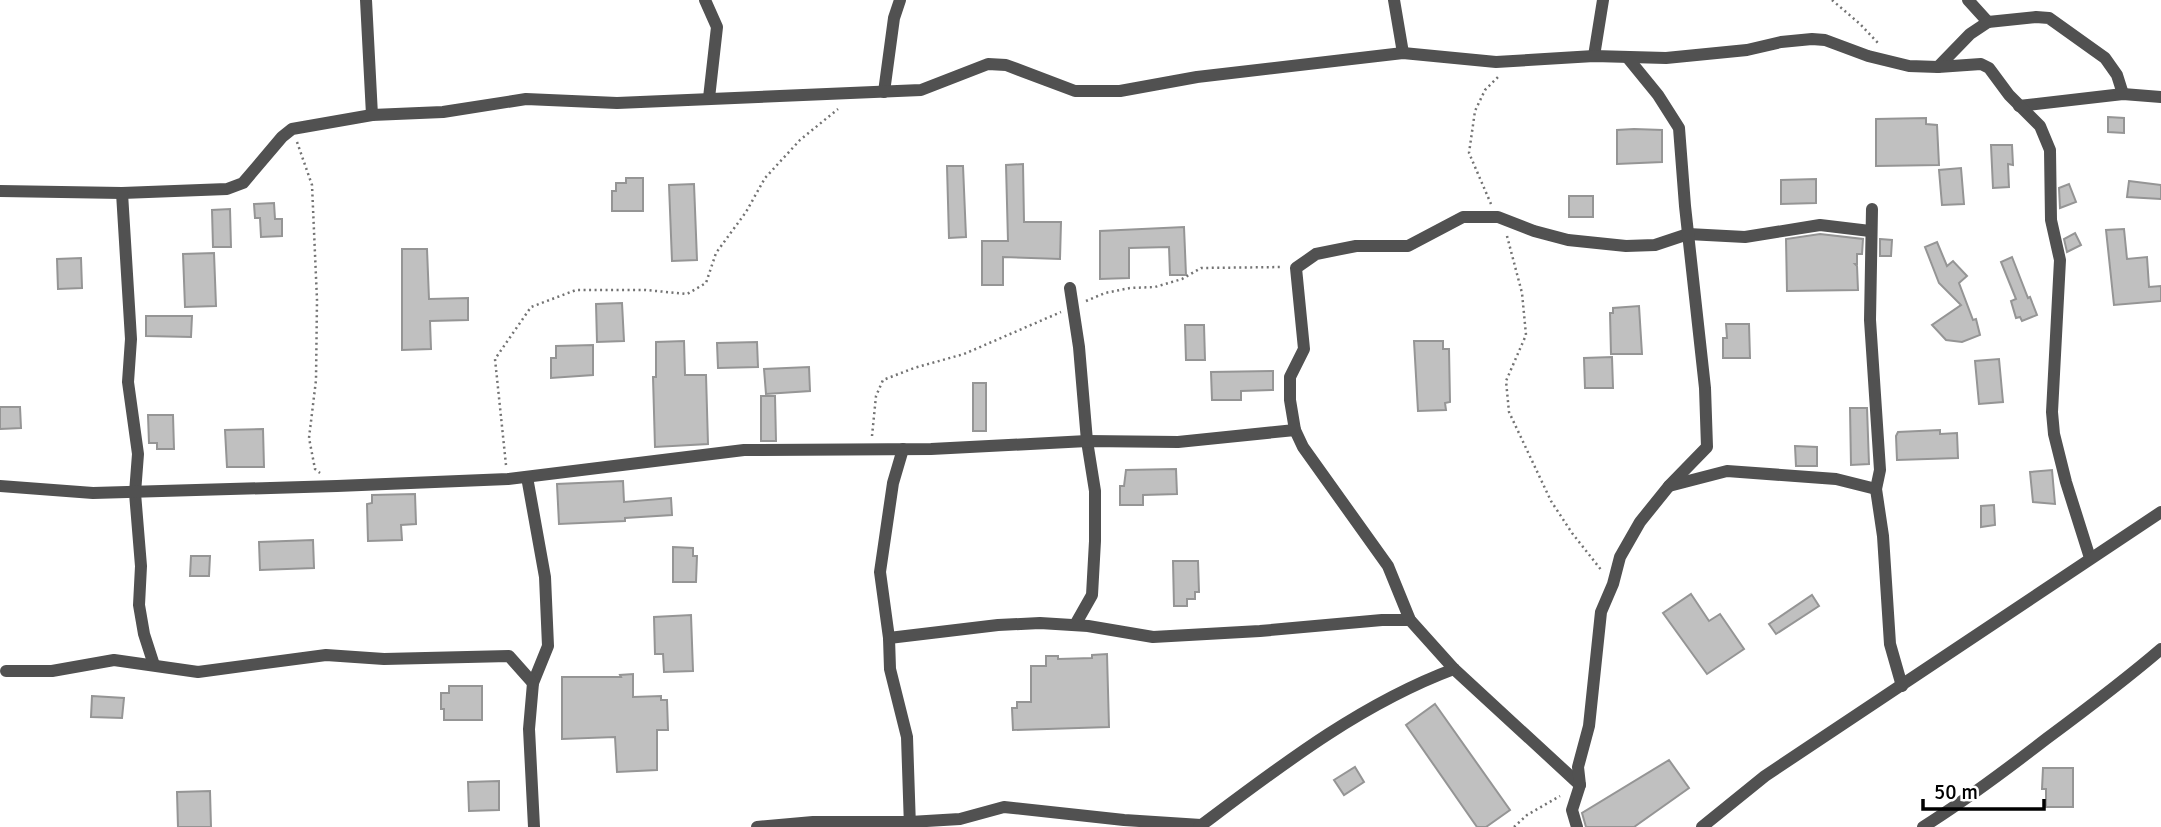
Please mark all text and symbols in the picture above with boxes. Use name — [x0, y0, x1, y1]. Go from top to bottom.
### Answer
scale bar — [1923, 768, 2044, 812]
text: 50 m — [1934, 779, 1978, 805]

